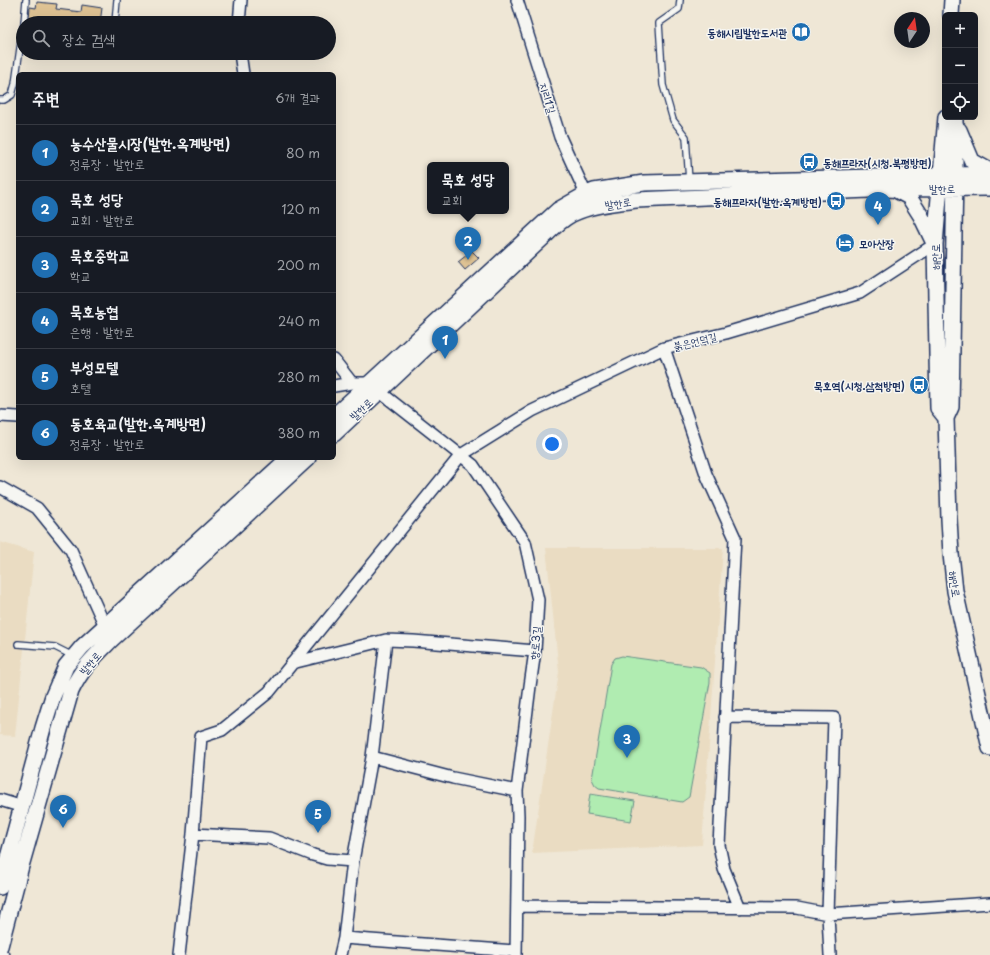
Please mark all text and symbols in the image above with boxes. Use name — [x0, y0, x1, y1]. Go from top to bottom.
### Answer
north arrow — [894, 12, 930, 48]
map controls — [942, 12, 978, 120]
button: + — [942, 12, 978, 48]
search box — [16, 16, 336, 60]
library icon: 동해시립발한도서관 — [790, 21, 812, 43]
place label: 동해시립발한도서관 — [707, 24, 787, 41]
icon: search — [30, 27, 52, 49]
text: 장소 검색 — [62, 27, 115, 50]
button: − — [942, 48, 978, 84]
street label: 지리1길 — [535, 80, 561, 116]
button: locate — [942, 84, 978, 120]
text: 주변 — [32, 85, 59, 111]
text: 6개 결과 — [275, 88, 320, 107]
text: 농수산물시장(발한.옥계방면) — [70, 131, 230, 154]
text: 1 — [42, 143, 48, 162]
text: 80 m — [286, 143, 320, 162]
bus stop icon: 동해프라자(시청.북평방면) — [798, 151, 820, 173]
text: 정류장 · 발한로 — [70, 154, 145, 173]
place label: 동해프라자(시청.북평방면) — [823, 154, 932, 171]
popup — [427, 162, 509, 214]
text: 묵호 성당 — [441, 167, 495, 190]
street label: 발한로 — [929, 180, 955, 197]
text: 묵호 성당 — [70, 187, 123, 210]
text: 교회 — [441, 190, 462, 209]
bus stop icon: 동해프라자(발한.옥계방면) — [825, 190, 847, 212]
pin: 4 — [865, 192, 891, 225]
street label: 발한로 — [604, 193, 633, 213]
place label: 동해프라자(발한.옥계방면) — [713, 193, 822, 210]
text: 2 — [40, 199, 50, 218]
text: 120 m — [281, 199, 320, 218]
text: 교회 · 발한로 — [70, 210, 135, 229]
pin: 2 — [455, 227, 481, 260]
hotel icon: 모아산장 — [834, 232, 856, 254]
place label: 모아산장 — [859, 235, 895, 252]
text: 묵호중학교 — [70, 243, 130, 266]
street label: 해안로 — [927, 244, 944, 270]
text: 3 — [41, 255, 49, 274]
text: 200 m — [277, 255, 320, 274]
text: 학교 — [70, 266, 91, 285]
text: 묵호농협 — [70, 299, 118, 322]
text: 4 — [41, 311, 49, 330]
text: 240 m — [278, 311, 320, 330]
text: 은행 · 발한로 — [70, 322, 135, 341]
pin: 1 — [432, 326, 458, 359]
street label: 붉은언덕길 — [671, 327, 719, 355]
text: 부성모텔 — [70, 355, 118, 378]
text: 5 — [41, 367, 49, 386]
text: 280 m — [278, 367, 320, 386]
bus stop icon: 묵호역(시청.삼척방면) — [908, 374, 930, 396]
place label: 묵호역(시청.삼척방면) — [814, 377, 905, 394]
text: 호텔 — [70, 378, 91, 397]
street label: 발한로 — [345, 394, 377, 424]
text: 동호육교(발한.옥계방면) — [70, 411, 206, 434]
text: 6 — [40, 423, 50, 442]
text: 380 m — [277, 423, 320, 442]
text: 정류장 · 발한로 — [70, 434, 145, 453]
your location — [542, 434, 562, 454]
street label: 해안로 — [945, 570, 965, 599]
street label: 향로3길 — [525, 625, 545, 661]
street label: 발한로 — [75, 647, 105, 679]
pin: 3 — [614, 725, 640, 758]
pin: 6 — [50, 795, 76, 828]
pin: 5 — [305, 800, 331, 833]

